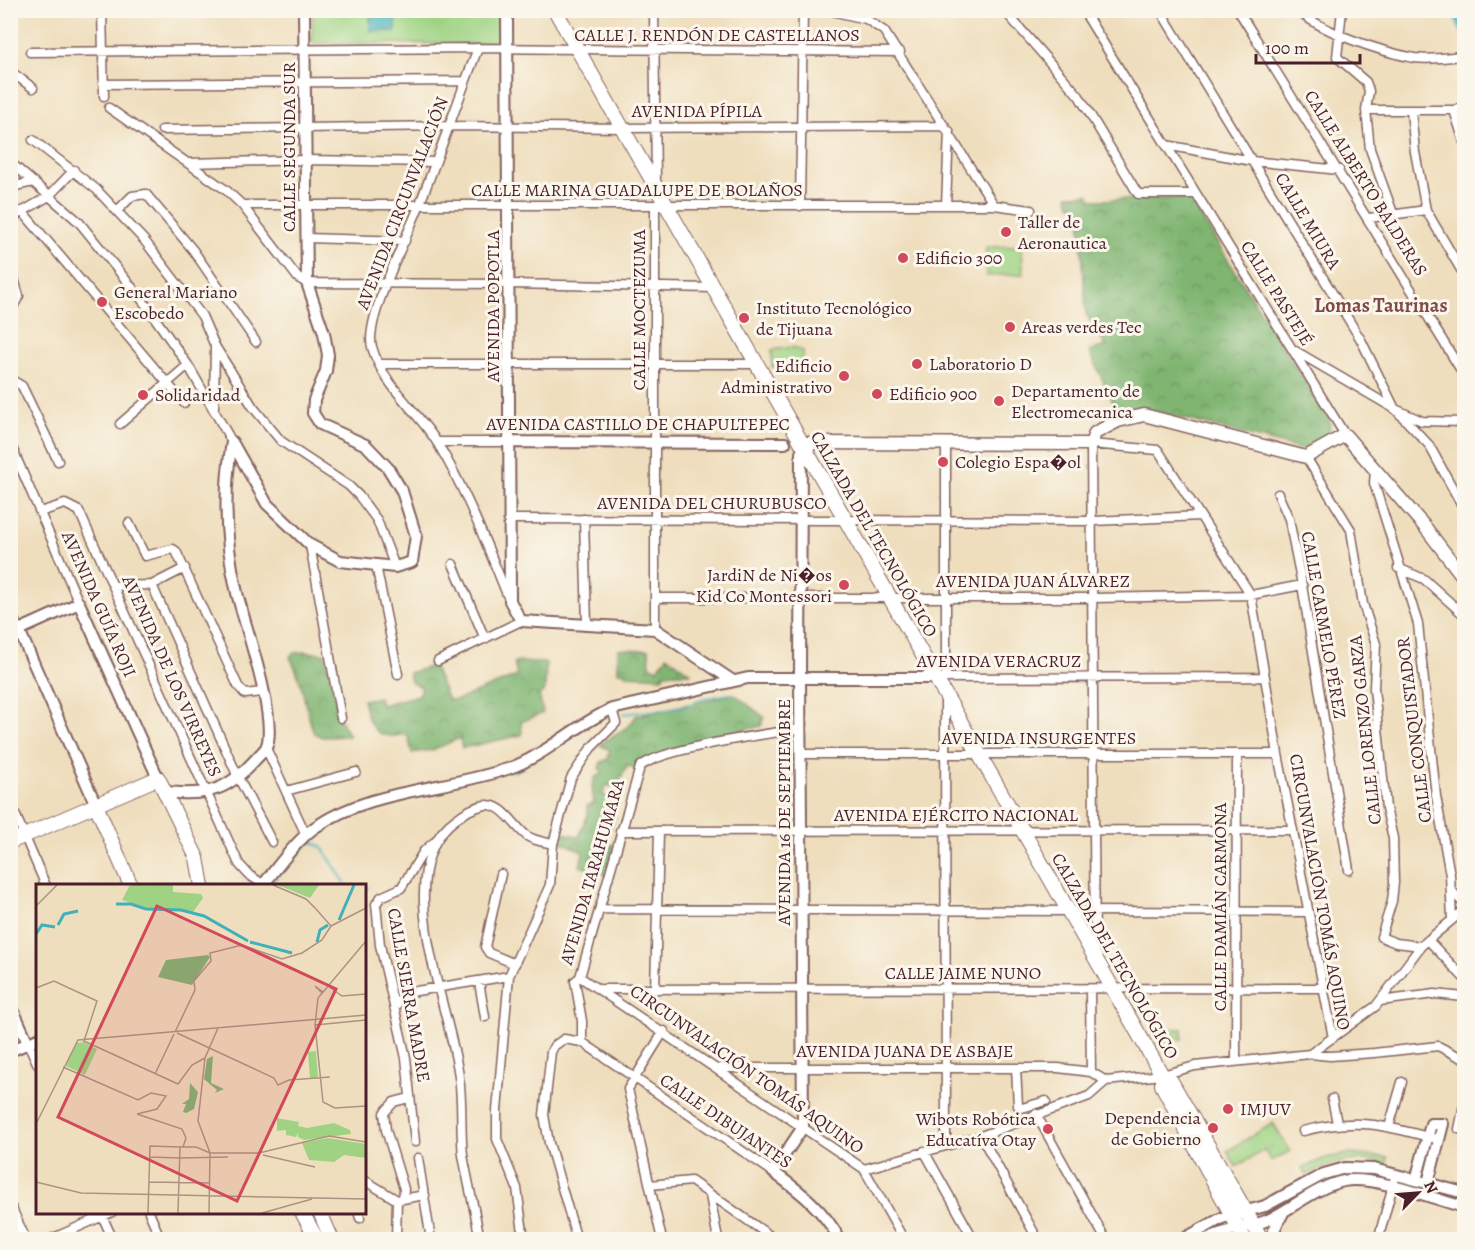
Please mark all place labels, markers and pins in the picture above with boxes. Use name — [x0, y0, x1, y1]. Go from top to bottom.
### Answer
place label: Taller de Aeronautica — [1017, 210, 1107, 255]
marker: Taller de Aeronautica — [999, 225, 1013, 239]
place label: Edificio 300 — [915, 246, 1002, 270]
marker: Edificio 300 — [896, 251, 910, 265]
place label: General Mariano Escobedo — [114, 280, 237, 325]
marker: General Mariano Escobedo — [95, 295, 109, 309]
place label: Instituto Tecnológico de Tijuana — [756, 296, 912, 341]
marker: Instituto Tecnológico de Tijuana — [737, 311, 751, 325]
place label: Areas verdes Tec — [1021, 315, 1142, 339]
marker: Areas verdes Tec — [1003, 320, 1017, 334]
place label: Laboratorio D — [929, 352, 1032, 376]
place label: Edificio Administrativo — [720, 354, 832, 399]
marker: Laboratorio D — [910, 357, 924, 371]
marker: Edificio Administrativo — [837, 369, 851, 383]
place label: Departamento de Electromecanica — [1011, 379, 1140, 424]
place label: Edificio 900 — [889, 382, 977, 406]
place label: Solidaridad — [155, 383, 241, 407]
marker: Edificio 900 — [870, 387, 884, 401]
marker: Solidaridad — [136, 388, 150, 402]
marker: Departamento de Electromecanica — [992, 394, 1006, 408]
place label: Colegio Espa�ol — [955, 450, 1081, 474]
marker: Colegio Espa�ol — [936, 455, 950, 469]
place label: JardiN de Ni�os Kid Co Montessori — [696, 563, 832, 608]
marker: JardiN de Ni�os Kid Co Montessori — [837, 578, 851, 592]
place label: IMJUV — [1240, 1097, 1291, 1121]
marker: IMJUV — [1221, 1102, 1235, 1116]
place label: Dependencia de Gobierno — [1104, 1106, 1202, 1151]
place label: Wibots Robótica Educatíva Otay — [915, 1107, 1037, 1152]
marker: Dependencia de Gobierno — [1206, 1121, 1220, 1135]
marker: Wibots Robótica Educatíva Otay — [1041, 1122, 1055, 1136]

